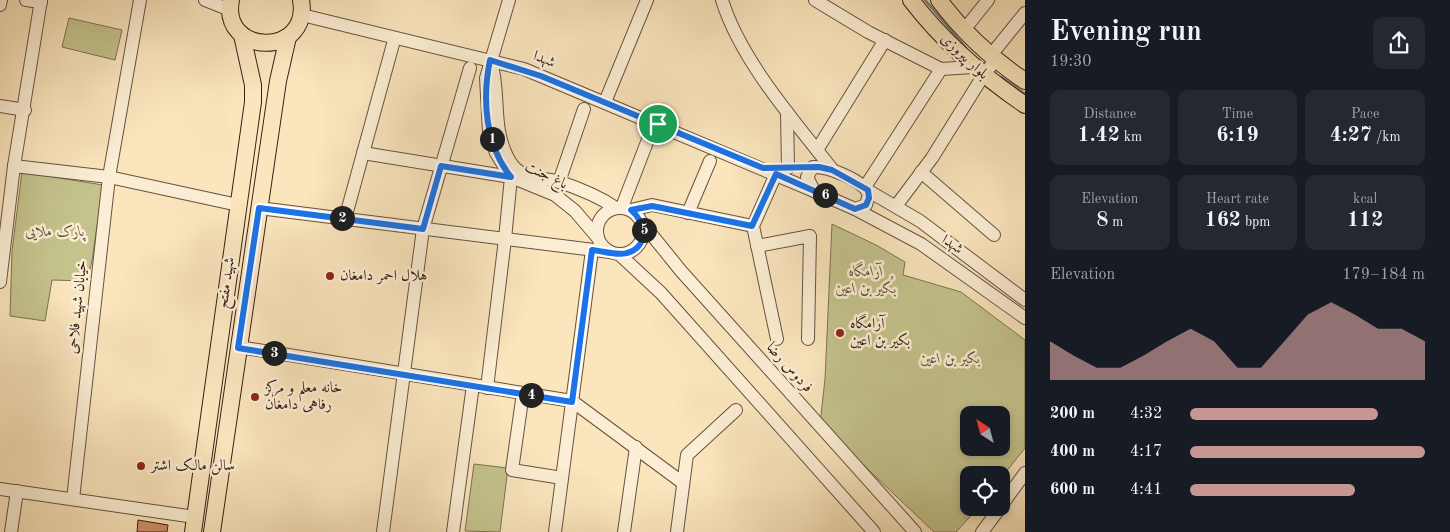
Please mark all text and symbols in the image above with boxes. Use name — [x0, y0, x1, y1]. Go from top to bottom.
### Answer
button: share — [1373, 17, 1425, 69]
text: Evening run — [1050, 19, 1202, 47]
street label: بلوار پیروزی — [936, 31, 991, 84]
street label: شهدا — [531, 49, 557, 72]
text: 19:30 — [1050, 54, 1092, 70]
pin — [637, 103, 679, 145]
text: Distance — [1083, 107, 1136, 121]
text: Time — [1222, 107, 1253, 121]
text: Pace — [1351, 107, 1379, 121]
icon: arrive — [644, 110, 672, 138]
text: 1.42 — [1077, 125, 1120, 146]
text: 6:19 — [1216, 125, 1259, 146]
text: 4:27 — [1330, 125, 1372, 146]
pin: 1 — [480, 126, 504, 152]
text: km — [1120, 130, 1142, 144]
text: /km — [1372, 130, 1401, 144]
text: 1 — [488, 132, 497, 146]
street label: باغ جنت — [521, 159, 570, 196]
pin: 6 — [812, 182, 838, 208]
text: 6 — [821, 188, 830, 202]
text: Elevation — [1081, 192, 1138, 206]
text: Heart rate — [1206, 192, 1269, 206]
text: kcal — [1353, 192, 1377, 206]
pin: 2 — [330, 206, 354, 230]
text: 8 — [1096, 210, 1108, 231]
text: 162 — [1204, 210, 1241, 231]
text: 112 — [1347, 210, 1383, 231]
text: 2 — [338, 211, 347, 225]
text: m — [1108, 215, 1123, 229]
text: bpm — [1241, 215, 1271, 229]
pin: 5 — [632, 218, 656, 242]
text: 5 — [640, 223, 649, 237]
park label: پارک ملایی — [25, 224, 86, 242]
street label: شهدا — [938, 233, 965, 258]
street label: شهید مفتح — [216, 256, 243, 310]
street label: خیابان شهید فلاحی — [66, 259, 91, 355]
park label: آرامگاه بُکیر بن اعین — [835, 261, 897, 297]
text: Elevation — [1050, 267, 1115, 283]
text: 179–184 m — [1342, 267, 1425, 283]
place label: هلال احمر دامغان — [340, 269, 427, 285]
marker: هلال احمر دامغان — [324, 270, 336, 282]
place label: آرامگاه بکیر بن اعین — [850, 313, 910, 349]
marker: آرامگاه بکیر بن اعین — [834, 327, 846, 339]
pin: 3 — [262, 340, 286, 366]
street label: فردوس رضا — [762, 340, 815, 396]
text: 3 — [270, 346, 279, 360]
park label: بکیر بن اعین — [920, 351, 980, 367]
place label: خانه معلم و مرکز رفاهی دامغان — [263, 379, 342, 413]
pin: 4 — [518, 382, 544, 408]
text: 4 — [527, 388, 536, 402]
marker: خانه معلم و مرکز رفاهی دامغان — [249, 391, 261, 403]
north arrow — [960, 406, 1010, 456]
map controls — [960, 406, 1010, 516]
text: 200 m — [1050, 406, 1095, 422]
text: 4:32 — [1130, 406, 1162, 422]
text: 400 m — [1050, 444, 1095, 460]
text: 4:17 — [1130, 444, 1162, 460]
place label: سالن مالک اشتر — [149, 457, 235, 475]
marker: سالن مالک اشتر — [135, 460, 147, 472]
button: locate — [960, 466, 1010, 516]
text: 600 m — [1050, 482, 1095, 498]
text: 4:41 — [1130, 482, 1162, 498]

